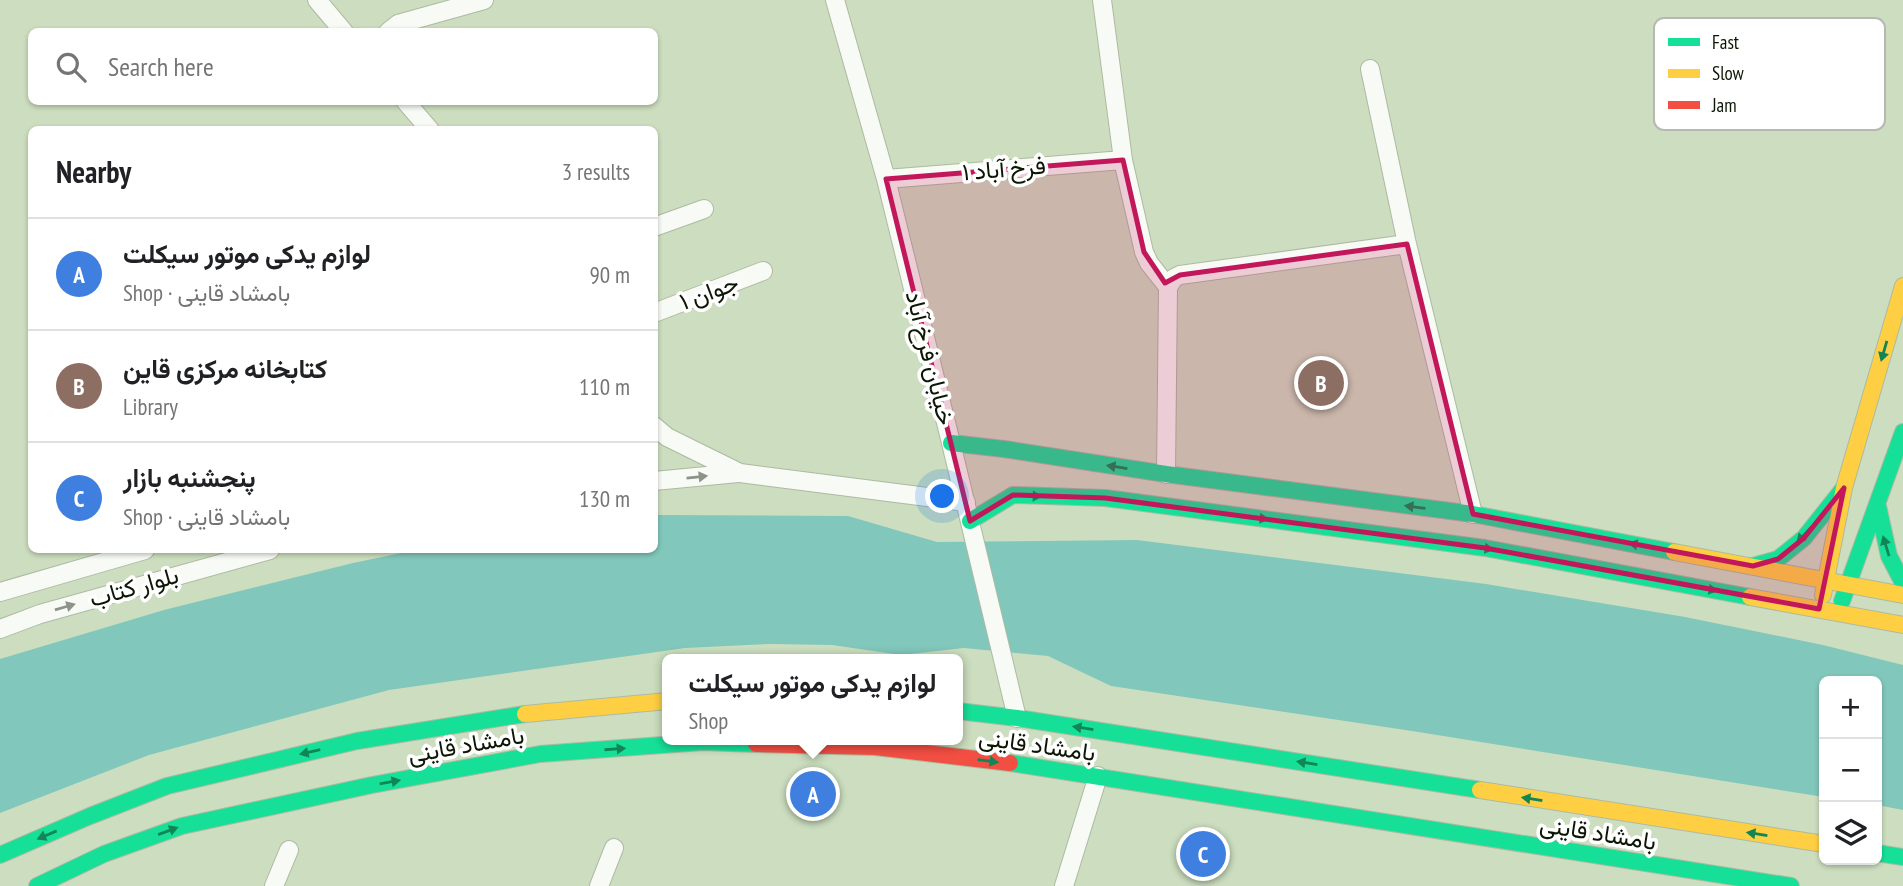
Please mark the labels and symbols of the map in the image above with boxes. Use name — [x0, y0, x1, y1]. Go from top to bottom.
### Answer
legend — [1654, 18, 1885, 130]
text: Fast — [1712, 30, 1740, 54]
text: Slow — [1712, 61, 1745, 85]
text: Jam — [1711, 93, 1737, 117]
street label: فرخ آباد ۱ — [961, 149, 1047, 189]
street label: جوان ۱ — [675, 266, 743, 317]
street label: خیابان فرخ آباد — [898, 287, 962, 429]
one-way arrow — [1878, 341, 1888, 362]
pin: B — [1298, 357, 1344, 409]
one-way arrow — [1106, 461, 1128, 472]
one-way arrow — [687, 471, 709, 482]
your location — [925, 479, 959, 513]
one-way arrow — [1021, 490, 1043, 501]
one-way arrow — [1404, 501, 1426, 512]
one-way arrow — [1247, 513, 1269, 524]
one-way arrow — [1796, 527, 1813, 544]
one-way arrow — [1881, 536, 1891, 557]
one-way arrow — [1628, 539, 1650, 550]
one-way arrow — [1472, 543, 1494, 554]
street label: بلوار کتاب — [86, 559, 182, 614]
one-way arrow — [1696, 584, 1718, 595]
one-way arrow — [54, 602, 75, 612]
street label: بامشاد قاینی — [405, 719, 527, 770]
street label: بامشاد قاینی — [977, 721, 1097, 768]
one-way arrow — [1071, 722, 1093, 733]
one-way arrow — [604, 743, 626, 754]
one-way arrow — [298, 747, 320, 758]
one-way arrow — [977, 755, 999, 766]
one-way arrow — [1296, 757, 1318, 768]
pin: A — [790, 768, 836, 820]
one-way arrow — [379, 776, 401, 787]
one-way arrow — [1521, 793, 1543, 804]
street label: بامشاد قاینی — [1538, 808, 1659, 857]
one-way arrow — [158, 826, 179, 837]
pin: C — [1180, 828, 1226, 880]
one-way arrow — [1746, 828, 1768, 839]
one-way arrow — [36, 830, 57, 841]

